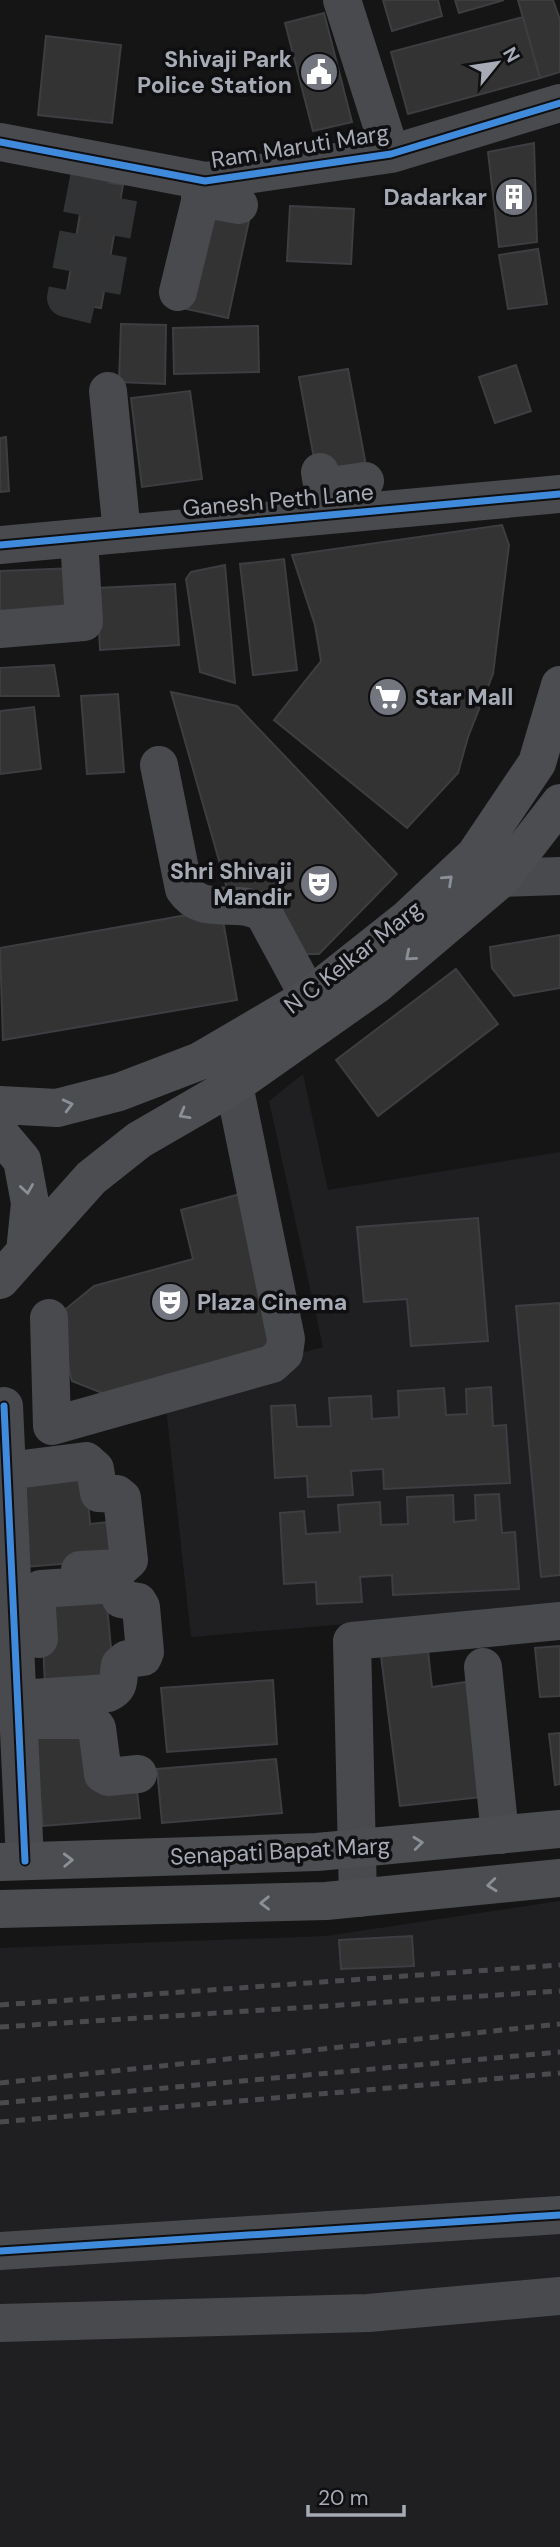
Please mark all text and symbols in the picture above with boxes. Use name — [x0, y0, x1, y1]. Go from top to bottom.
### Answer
north arrow — [462, 28, 532, 98]
text: N — [497, 42, 526, 67]
place label: Shivaji Park Police Station — [137, 44, 292, 100]
public building icon: Shivaji Park Police Station — [298, 51, 340, 93]
street label: Ram Maruti Marg — [209, 117, 391, 175]
building icon: Dadarkar — [493, 176, 535, 218]
place label: Dadarkar — [384, 182, 487, 212]
street label: Ganesh Peth Lane — [181, 477, 375, 523]
supermarket icon: Star Mall — [367, 676, 409, 718]
place label: Star Mall — [415, 682, 513, 712]
place label: Shri Shivaji Mandir — [170, 856, 292, 912]
theatre icon: Shri Shivaji Mandir — [298, 863, 340, 905]
one-way arrow — [440, 876, 453, 888]
street label: N C Kelkar Marg — [278, 894, 428, 1020]
one-way arrow — [406, 948, 419, 960]
one-way arrow — [62, 1099, 74, 1113]
one-way arrow — [179, 1106, 191, 1119]
one-way arrow — [19, 1183, 34, 1195]
theatre icon: Plaza Cinema — [149, 1281, 191, 1323]
place label: Plaza Cinema — [197, 1287, 347, 1317]
street label: Senapati Bapat Marg — [169, 1830, 391, 1872]
one-way arrow — [412, 1836, 423, 1851]
one-way arrow — [63, 1852, 74, 1867]
one-way arrow — [486, 1877, 497, 1892]
one-way arrow — [260, 1895, 271, 1910]
scale bar — [308, 2474, 404, 2518]
text: 20 m — [318, 2484, 369, 2512]

